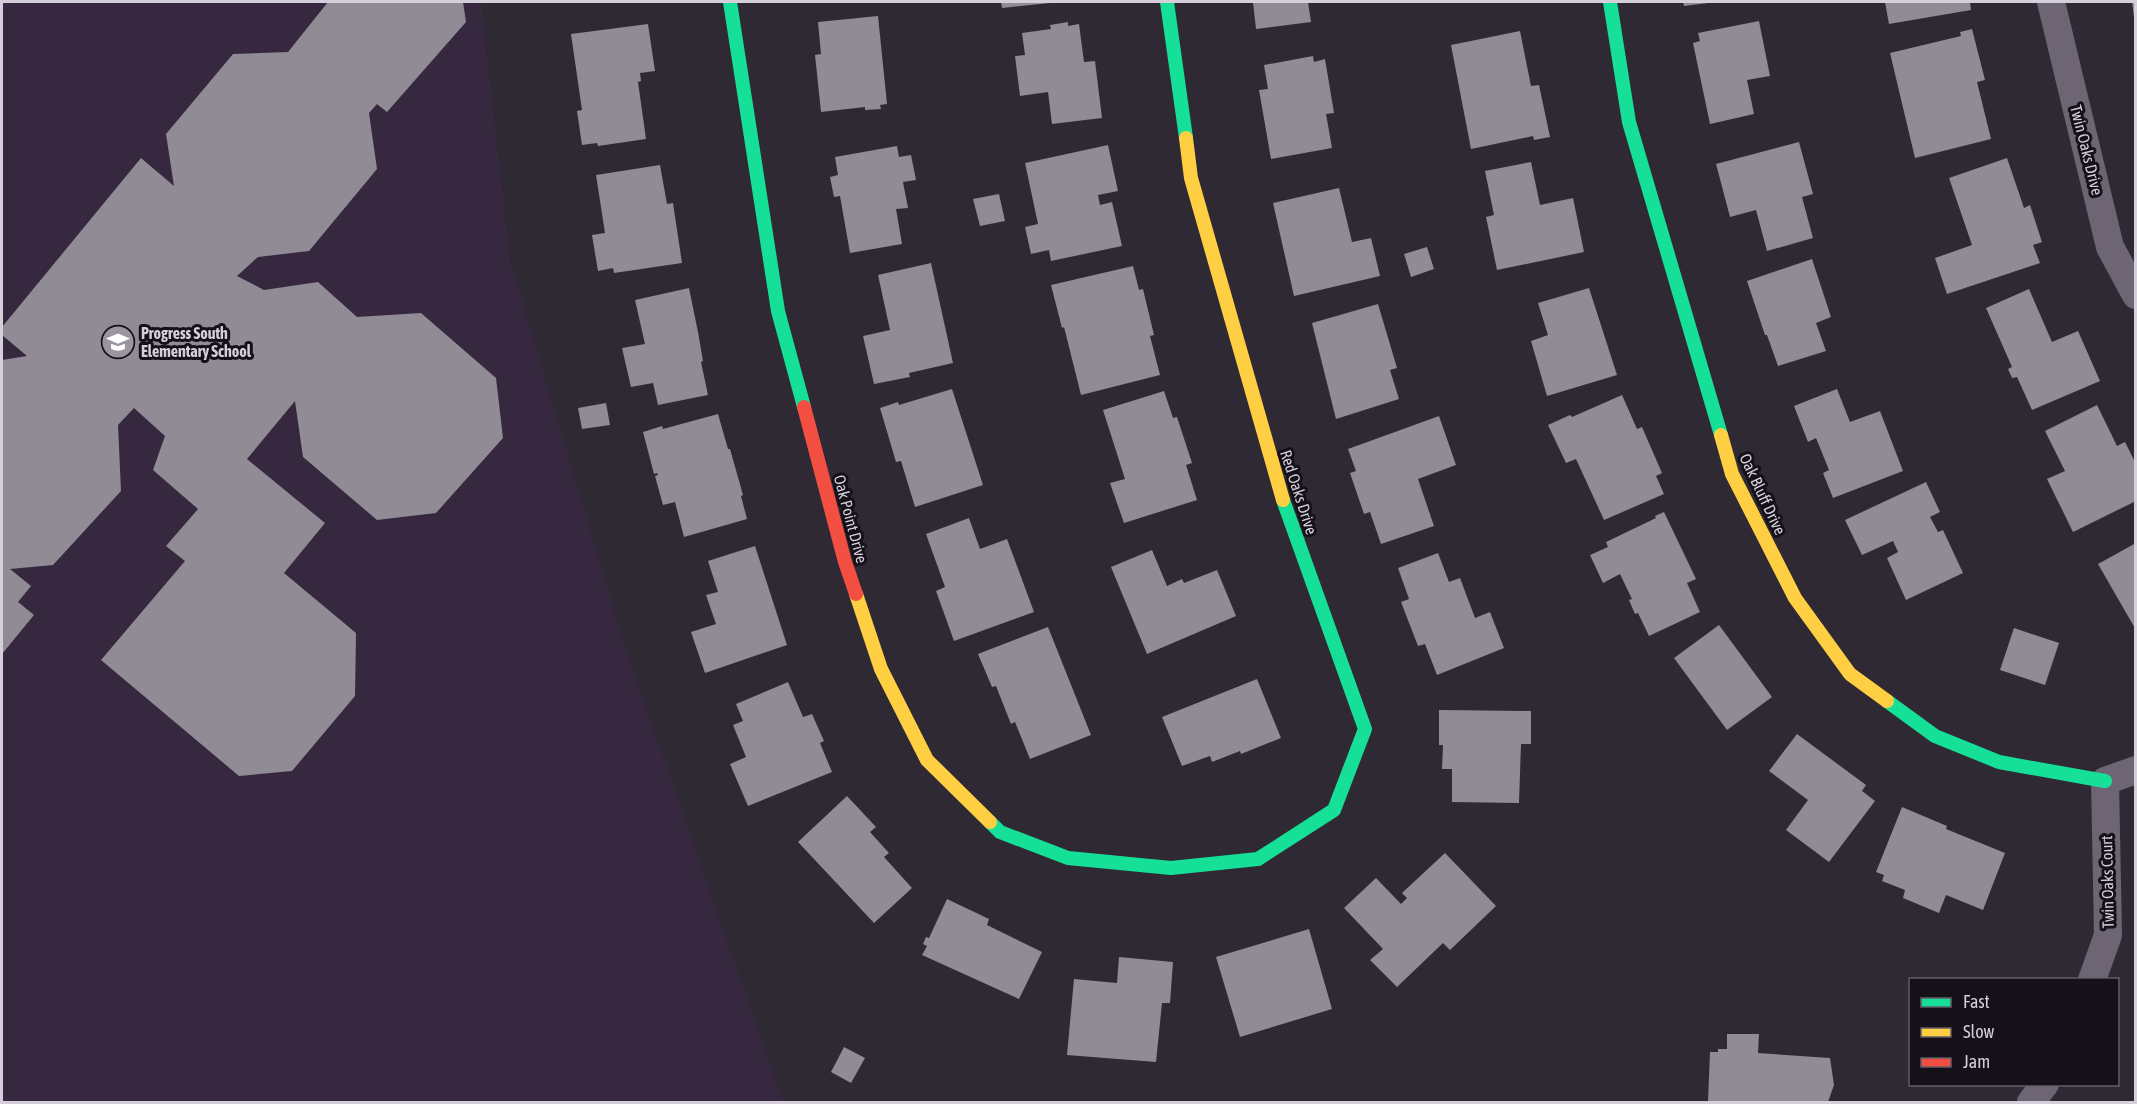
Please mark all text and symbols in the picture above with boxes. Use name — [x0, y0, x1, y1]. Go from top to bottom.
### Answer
street label: Twin Oaks Drive — [2067, 103, 2107, 197]
school or university icon: Progress South Elementary School — [100, 324, 136, 360]
place label: Progress South Elementary School — [141, 324, 252, 360]
street label: Red Oaks Drive — [1277, 448, 1321, 536]
street label: Oak Bluff Drive — [1736, 451, 1790, 537]
street label: Oak Point Drive — [831, 473, 871, 565]
street label: Twin Oaks Court — [2097, 835, 2117, 929]
legend — [1909, 978, 2119, 1086]
text: Fast — [1963, 991, 1990, 1012]
text: Slow — [1963, 1021, 1994, 1042]
text: Jam — [1963, 1051, 1990, 1072]

